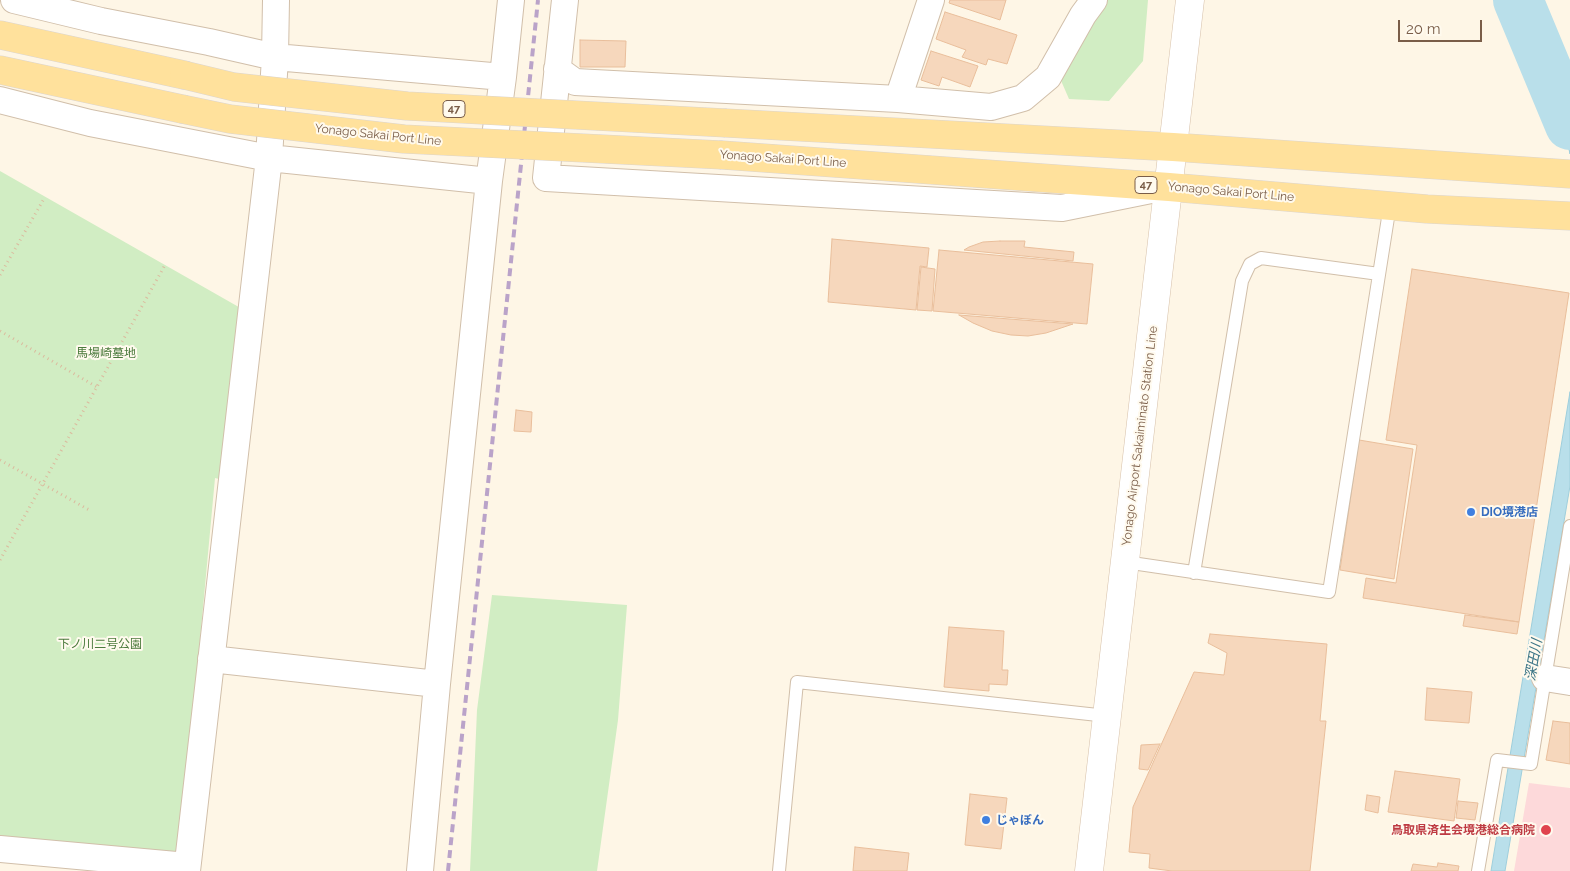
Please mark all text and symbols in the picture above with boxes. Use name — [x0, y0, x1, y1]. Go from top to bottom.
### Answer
scale bar — [1400, 10, 1484, 42]
text: 20 m — [1406, 20, 1441, 38]
road number: 47 — [443, 100, 465, 118]
street label: Yonago Sakai Port Line — [314, 121, 442, 149]
street label: Yonago Sakai Port Line — [719, 147, 847, 171]
road number: 47 — [1135, 176, 1157, 194]
street label: Yonago Sakai Port Line — [1167, 179, 1295, 205]
street label: Yonago Airport Sakaiminato Station Line — [1119, 325, 1161, 547]
park label: 馬場崎墓地 — [76, 346, 136, 360]
place label: DIO境港店 — [1481, 505, 1538, 519]
marker: DIO境港店 — [1465, 506, 1477, 518]
park label: 下ノ川二号公園 — [58, 637, 142, 651]
water label: 深田川 — [1522, 638, 1546, 682]
place label: じゃぼん — [996, 813, 1044, 827]
marker: じゃぼん — [980, 814, 992, 826]
place label: 鳥取県済生会境港総合病院 — [1391, 823, 1535, 837]
marker: 鳥取県済生会境港総合病院 — [1539, 823, 1553, 837]

